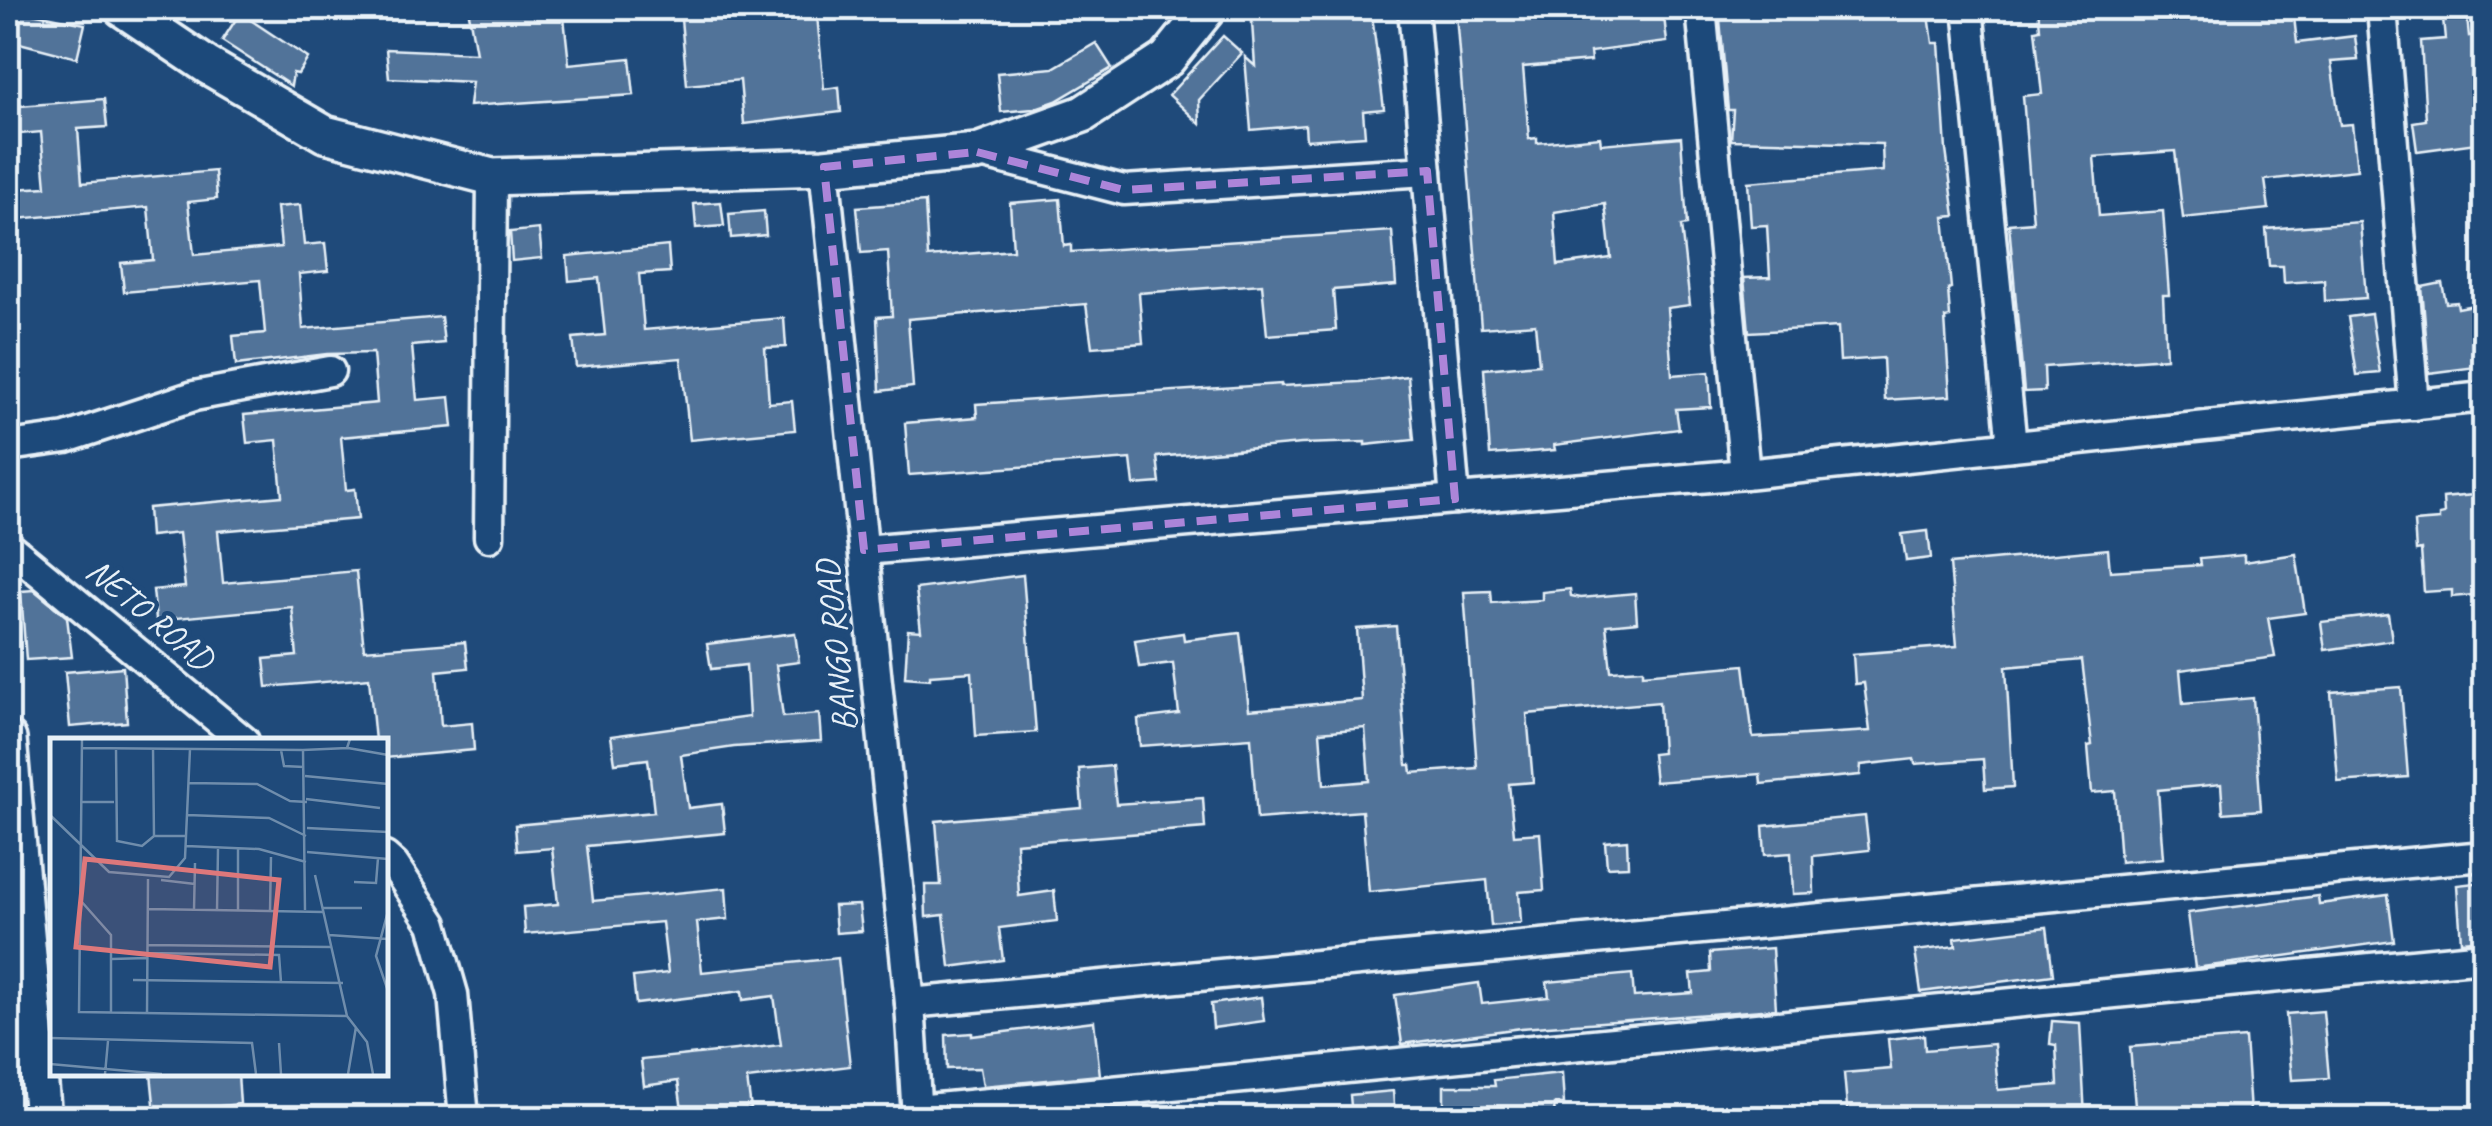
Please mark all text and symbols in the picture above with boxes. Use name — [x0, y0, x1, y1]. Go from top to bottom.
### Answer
street label: NETO ROAD — [77, 548, 225, 682]
street label: BANGO ROAD — [804, 555, 867, 734]
inset map — [50, 738, 388, 1076]

